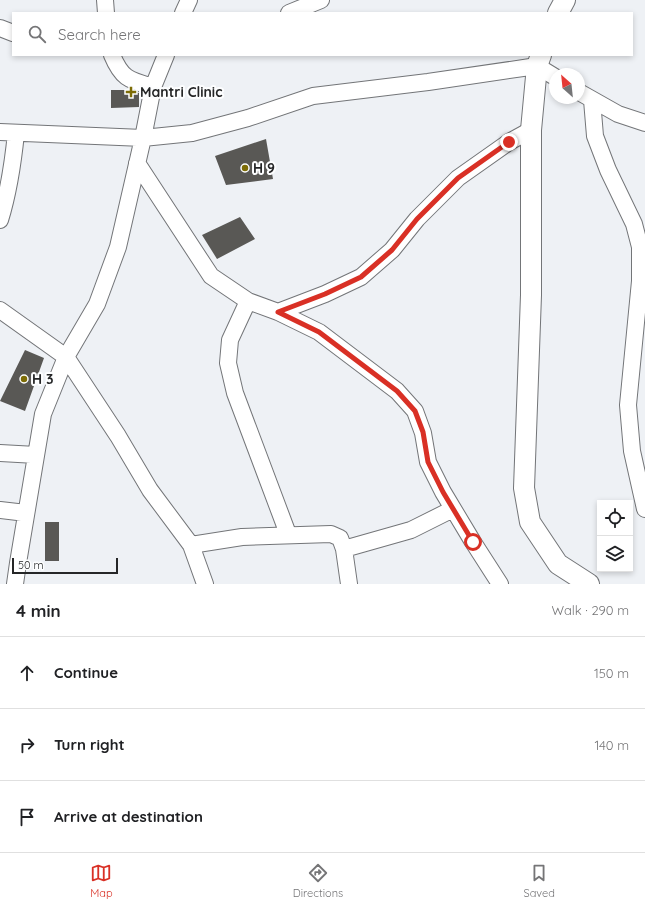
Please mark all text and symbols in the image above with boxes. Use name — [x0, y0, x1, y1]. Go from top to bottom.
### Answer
search box — [12, 12, 633, 56]
icon: search — [26, 23, 48, 45]
text: Search here — [58, 25, 141, 44]
north arrow — [549, 68, 585, 104]
place label: Mantri Clinic — [140, 83, 222, 101]
marker: Mantri Clinic — [125, 86, 137, 98]
route end — [500, 133, 518, 151]
place label: H 9 — [253, 159, 275, 177]
marker: H 9 — [240, 163, 250, 173]
place label: H 3 — [32, 370, 54, 388]
marker: H 3 — [19, 374, 29, 384]
map controls — [597, 500, 633, 572]
button: locate — [597, 500, 633, 536]
route start — [464, 533, 482, 551]
button: layers — [597, 536, 633, 572]
scale bar — [12, 556, 118, 575]
text: 50 m — [18, 558, 44, 572]
text: 4 min — [16, 600, 61, 621]
text: Walk · 290 m — [552, 602, 629, 618]
icon: ahead — [16, 662, 38, 684]
text: Continue — [54, 663, 118, 682]
text: 150 m — [594, 665, 629, 681]
icon: right — [16, 734, 38, 756]
text: Turn right — [54, 735, 125, 754]
text: 140 m — [594, 737, 629, 753]
icon: arrive — [16, 806, 38, 828]
text: Arrive at destination — [54, 807, 203, 826]
tab: Map — [90, 862, 113, 900]
tab: Directions — [293, 862, 343, 900]
tab: Saved — [523, 862, 555, 900]

